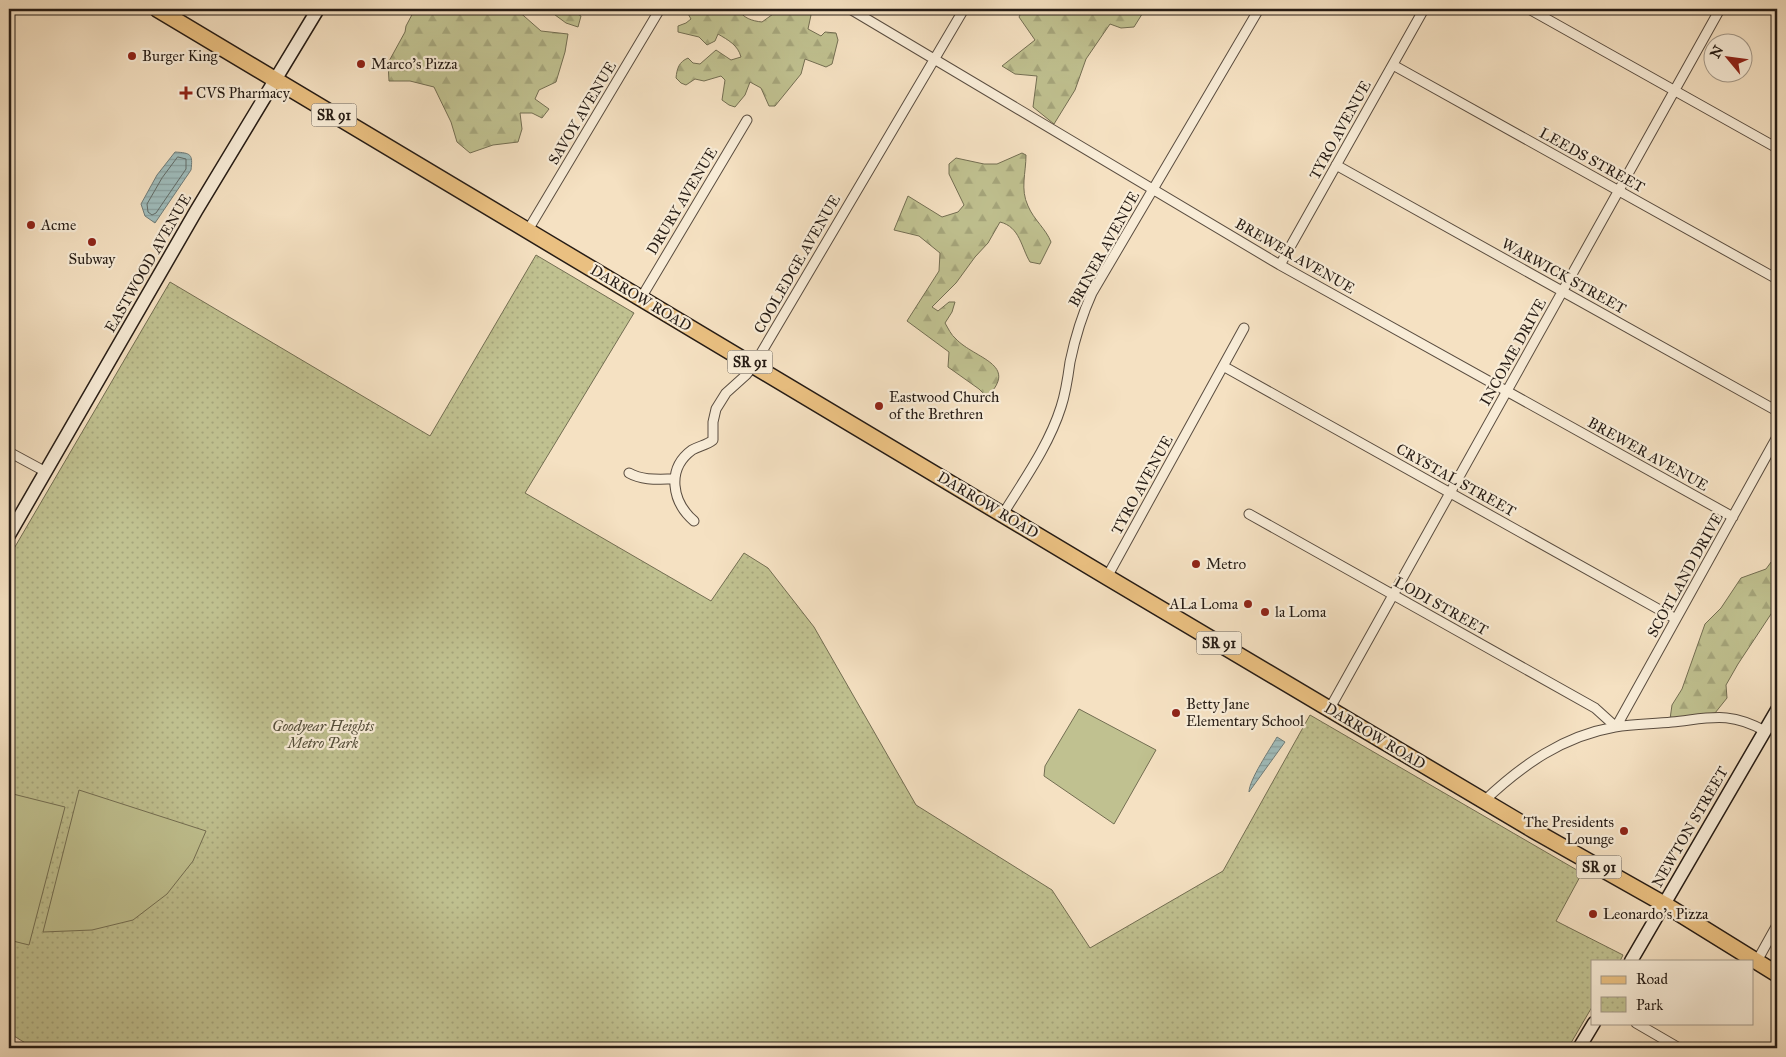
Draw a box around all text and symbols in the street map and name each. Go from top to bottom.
north arrow [1704,32,1754,82]
text: N [1707,43,1727,61]
place label: Burger King [142,47,219,65]
marker: Burger King [126,50,138,62]
place label: Marco's Pizza [371,55,458,73]
marker: Marco's Pizza [355,58,367,70]
street label: SAVOY AVENUE [544,58,620,168]
street label: TYRO AVENUE [1305,77,1375,183]
place label: CVS Pharmacy [196,84,291,102]
marker: CVS Pharmacy [180,87,192,99]
road number: SR 91 [312,104,356,126]
street label: LEEDS STREET [1536,124,1648,196]
street label: DRURY AVENUE [643,144,721,258]
street label: BRINER AVENUE [1065,188,1143,310]
street label: EASTWOOD AVENUE [101,190,195,336]
street label: COOLEDGE AVENUE [750,191,844,336]
street label: BREWER AVENUE [1232,214,1358,298]
place label: Acme [40,216,76,234]
marker: Acme [25,219,37,231]
street label: WARWICK STREET [1499,234,1629,318]
marker: Subway [86,236,98,248]
place label: Subway [69,250,116,268]
street label: DARROW ROAD [587,261,695,335]
street label: INCOME DRIVE [1476,295,1550,409]
road number: SR 91 [728,351,772,374]
place label: Eastwood Church of the Brethren [889,388,1000,423]
marker: Eastwood Church of the Brethren [873,400,885,412]
street label: BREWER AVENUE [1585,413,1712,495]
street label: TYRO AVENUE [1107,432,1177,538]
street label: CRYSTAL STREET [1393,440,1519,520]
street label: DARROW ROAD [934,468,1042,542]
street label: SCOTLAND DRIVE [1643,509,1727,641]
place label: Metro [1206,555,1246,573]
marker: Metro [1190,558,1202,570]
street label: LODI STREET [1391,573,1491,639]
place label: ALa Loma [1169,595,1239,613]
marker: ALa Loma [1242,598,1254,610]
place label: la Loma [1275,603,1327,621]
marker: la Loma [1259,606,1271,618]
road number: SR 91 [1196,632,1242,654]
place label: Betty Jane Elementary School [1186,695,1305,730]
street label: DARROW ROAD [1321,699,1429,773]
marker: Betty Jane Elementary School [1170,707,1182,719]
park label: Goodyear Heights Metro Park [272,717,375,752]
street label: NEWTON STREET [1648,763,1732,891]
place label: The Presidents Lounge [1524,813,1614,848]
marker: The Presidents Lounge [1618,825,1630,837]
road number: SR 91 [1576,856,1622,879]
place label: Leonardo's Pizza [1603,905,1709,923]
marker: Leonardo's Pizza [1587,908,1599,920]
legend [1591,960,1754,1024]
text: Road [1636,970,1668,988]
text: Park [1636,996,1663,1014]

